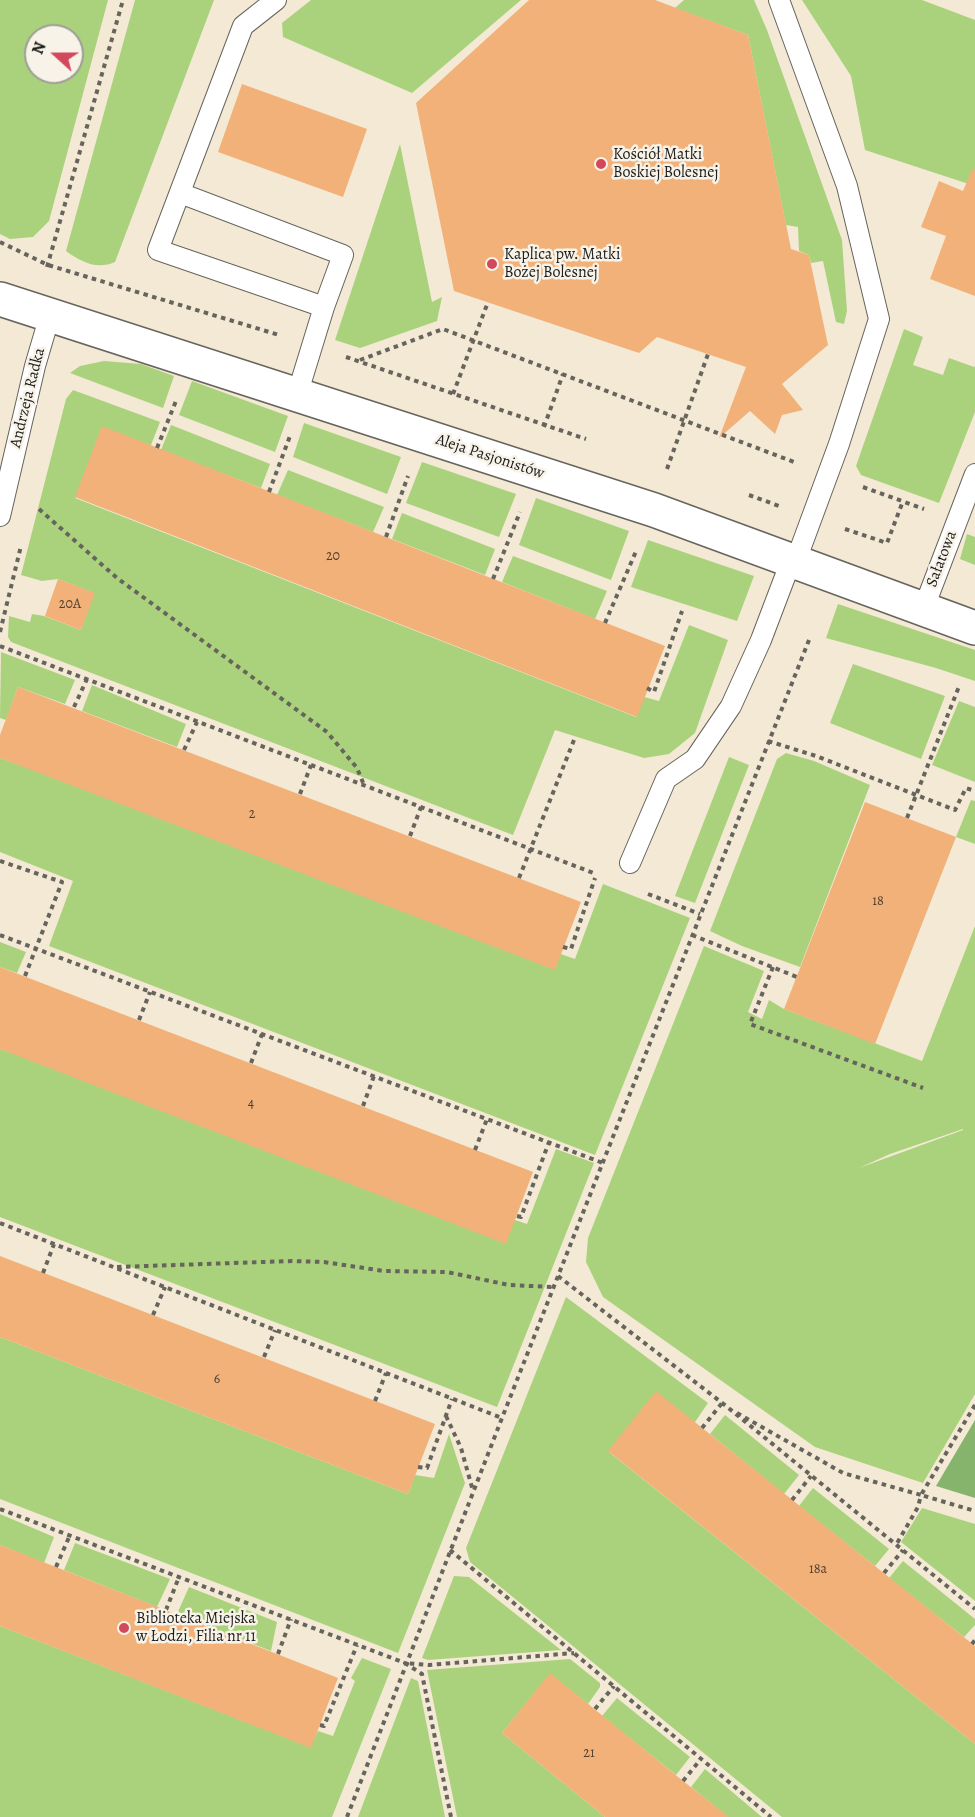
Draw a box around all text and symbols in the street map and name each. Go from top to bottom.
north arrow [24,24,84,84]
text: N [27,39,51,58]
place label: Kościół Matki Boskiej Bolesnej [613,145,718,183]
marker: Kościół Matki Boskiej Bolesnej [594,157,608,171]
place label: Kaplica pw. Matki Bożej Bolesnej [504,245,620,283]
marker: Kaplica pw. Matki Bożej Bolesnej [485,257,499,271]
street label: Andrzeja Radka [6,346,50,450]
street label: Aleja Pasjonistów [433,430,547,484]
street label: Sałatowa [922,528,962,590]
house number: 20 [326,549,340,565]
house number: 20A [59,597,81,613]
house number: 2 [249,807,255,823]
house number: 18 [872,894,884,910]
house number: 4 [248,1096,254,1112]
house number: 6 [214,1372,220,1388]
house number: 18a [809,1562,827,1578]
place label: Biblioteka Miejska w Łodzi, Filia nr 11 [136,1609,256,1647]
marker: Biblioteka Miejska w Łodzi, Filia nr 11 [117,1621,131,1635]
house number: 21 [583,1746,595,1762]

